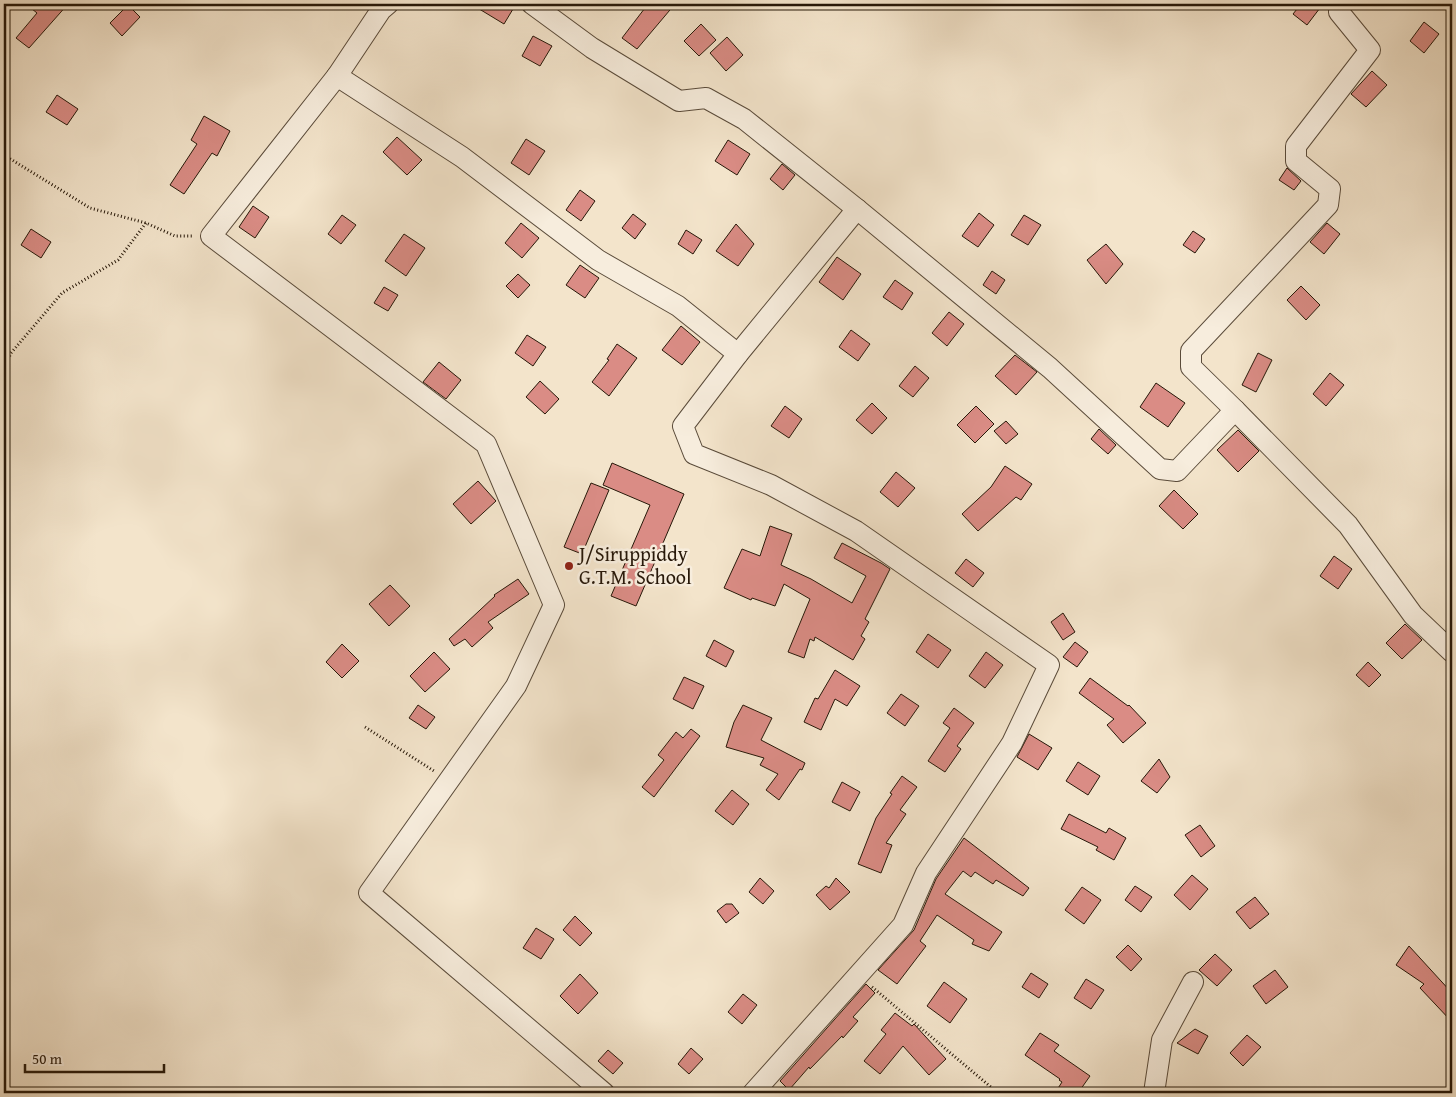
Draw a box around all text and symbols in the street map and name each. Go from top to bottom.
place label: J/Siruppiddy G.T.M. School [576,539,692,591]
marker: J/Siruppiddy G.T.M. School [563,560,575,572]
scale bar [25,1042,164,1074]
text: 50 m [32,1048,63,1069]

